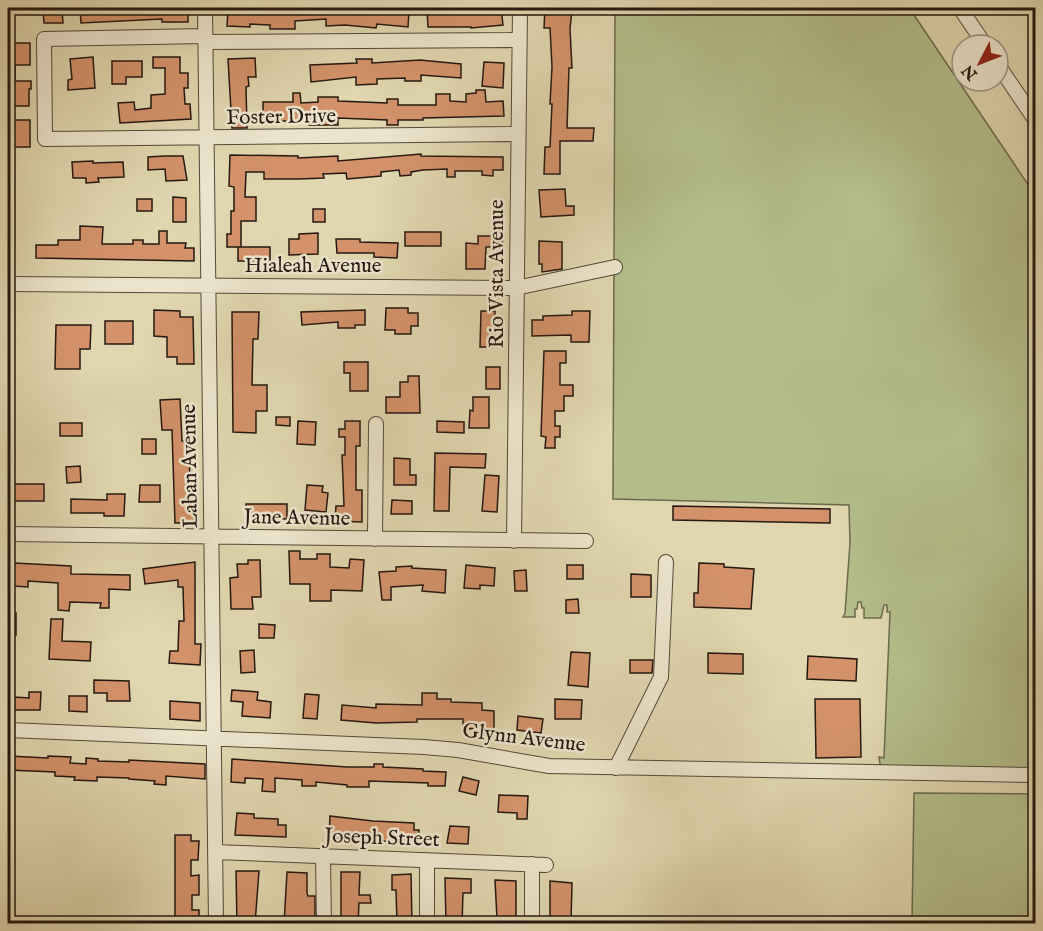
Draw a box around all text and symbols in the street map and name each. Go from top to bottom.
north arrow [950,33,1010,93]
text: N [958,60,983,84]
street label: Foster Drive [226,103,337,132]
street label: Rio Vista Avenue [484,199,511,349]
street label: Hialeah Avenue [244,253,382,280]
street label: Laban Avenue [176,403,205,528]
street label: Jane Avenue [241,504,351,533]
street label: Glynn Avenue [461,718,587,759]
street label: Joseph Street [322,823,440,854]

